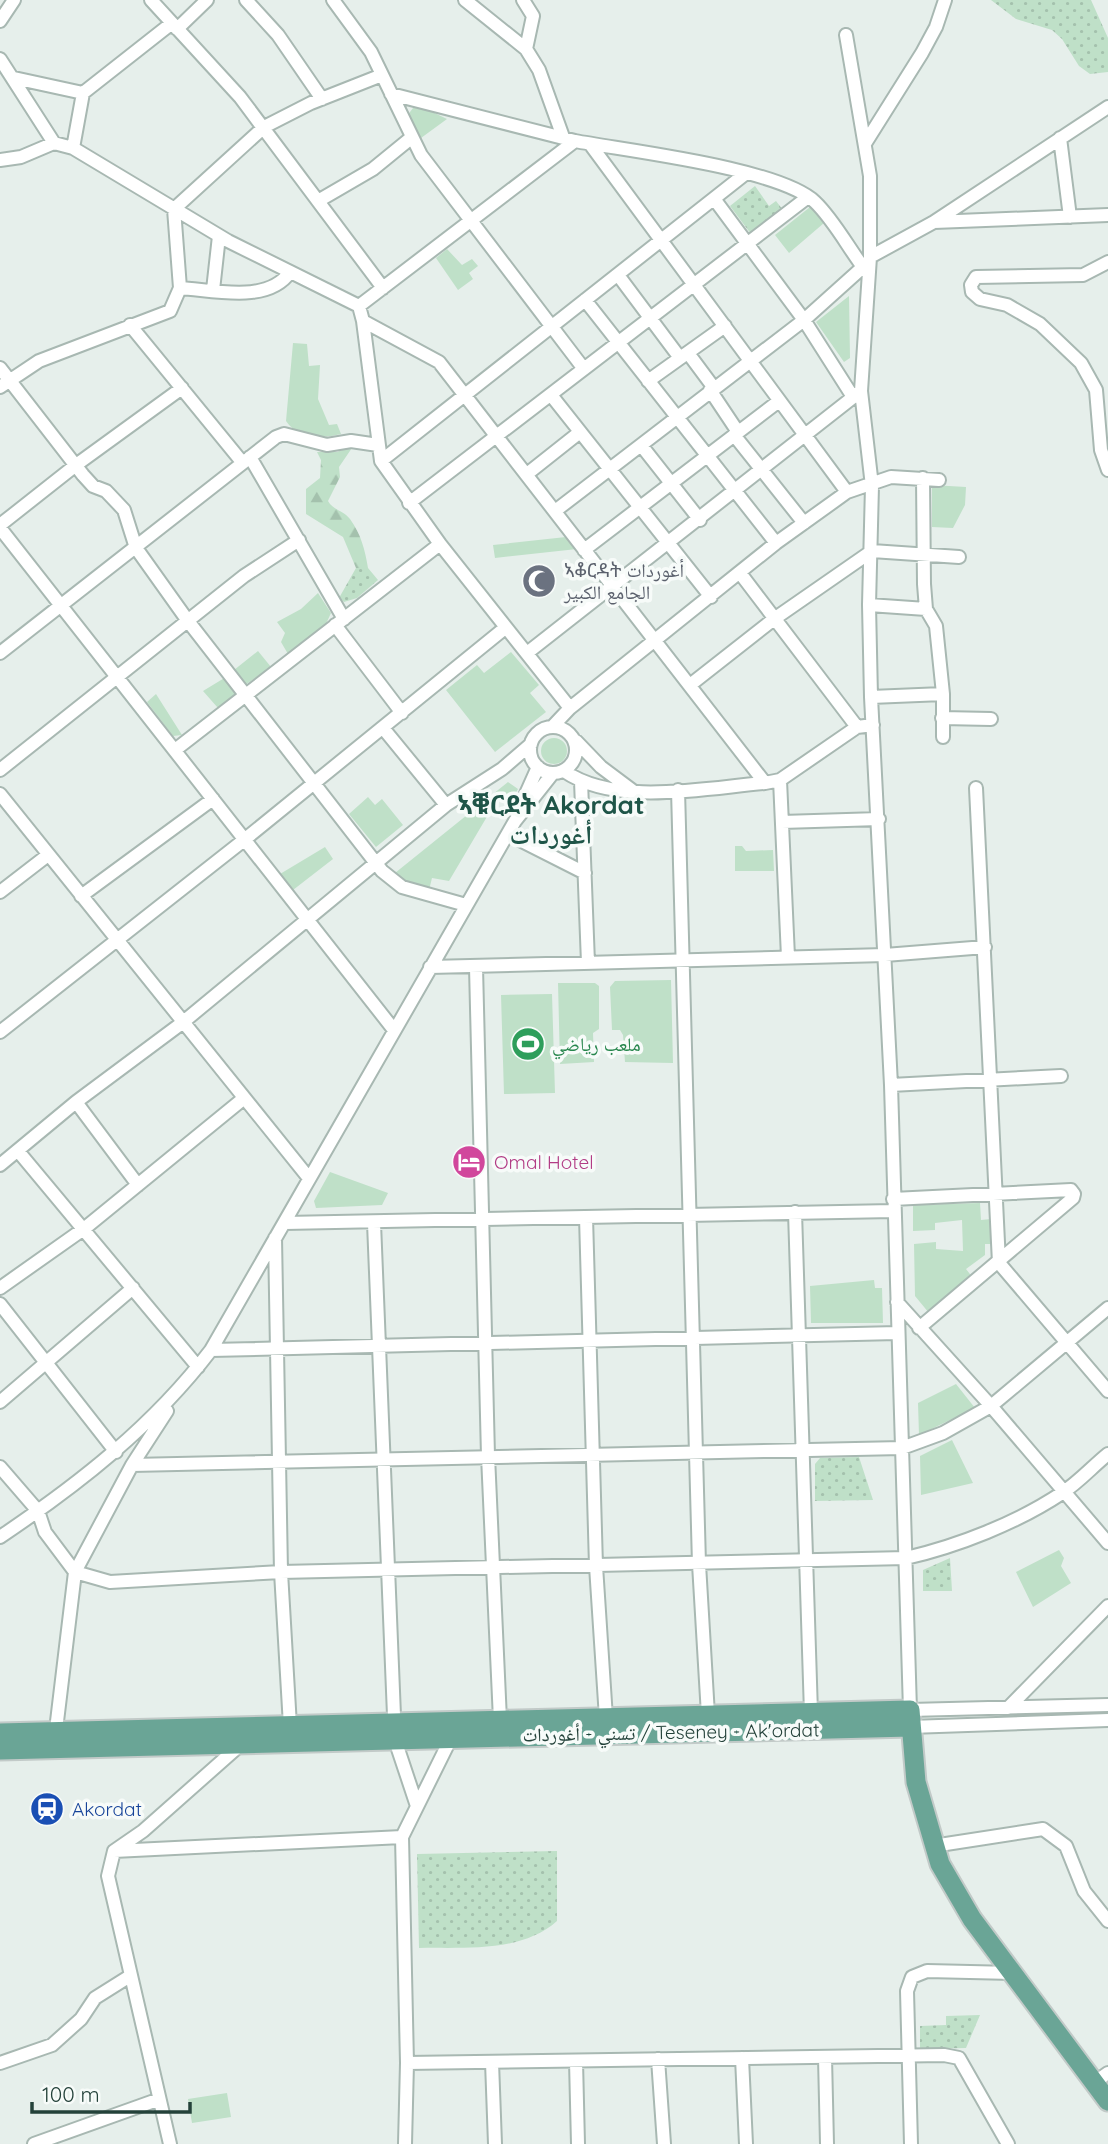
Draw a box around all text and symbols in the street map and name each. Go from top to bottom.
place label: ኣቆርዳት أغوردات الجامع الكبير [563,558,684,605]
mosque icon: ኣቆርዳት أغوردات الجامع الكبير [520,562,558,600]
district label: ኣቑርደት Akordat أغوردات [457,788,645,851]
sports icon: ملعب رياضي [509,1025,547,1063]
place label: ملعب رياضي [552,1032,641,1060]
hotel icon: Omal Hotel [450,1143,488,1181]
place label: Omal Hotel [494,1150,594,1174]
street label: تسني - أغوردات / Teseney - Ak'ordat [522,1717,820,1750]
station icon: Akordat [28,1790,66,1828]
place label: Akordat [72,1797,142,1821]
scale bar [32,2070,189,2114]
text: 100 m [42,2081,100,2107]

